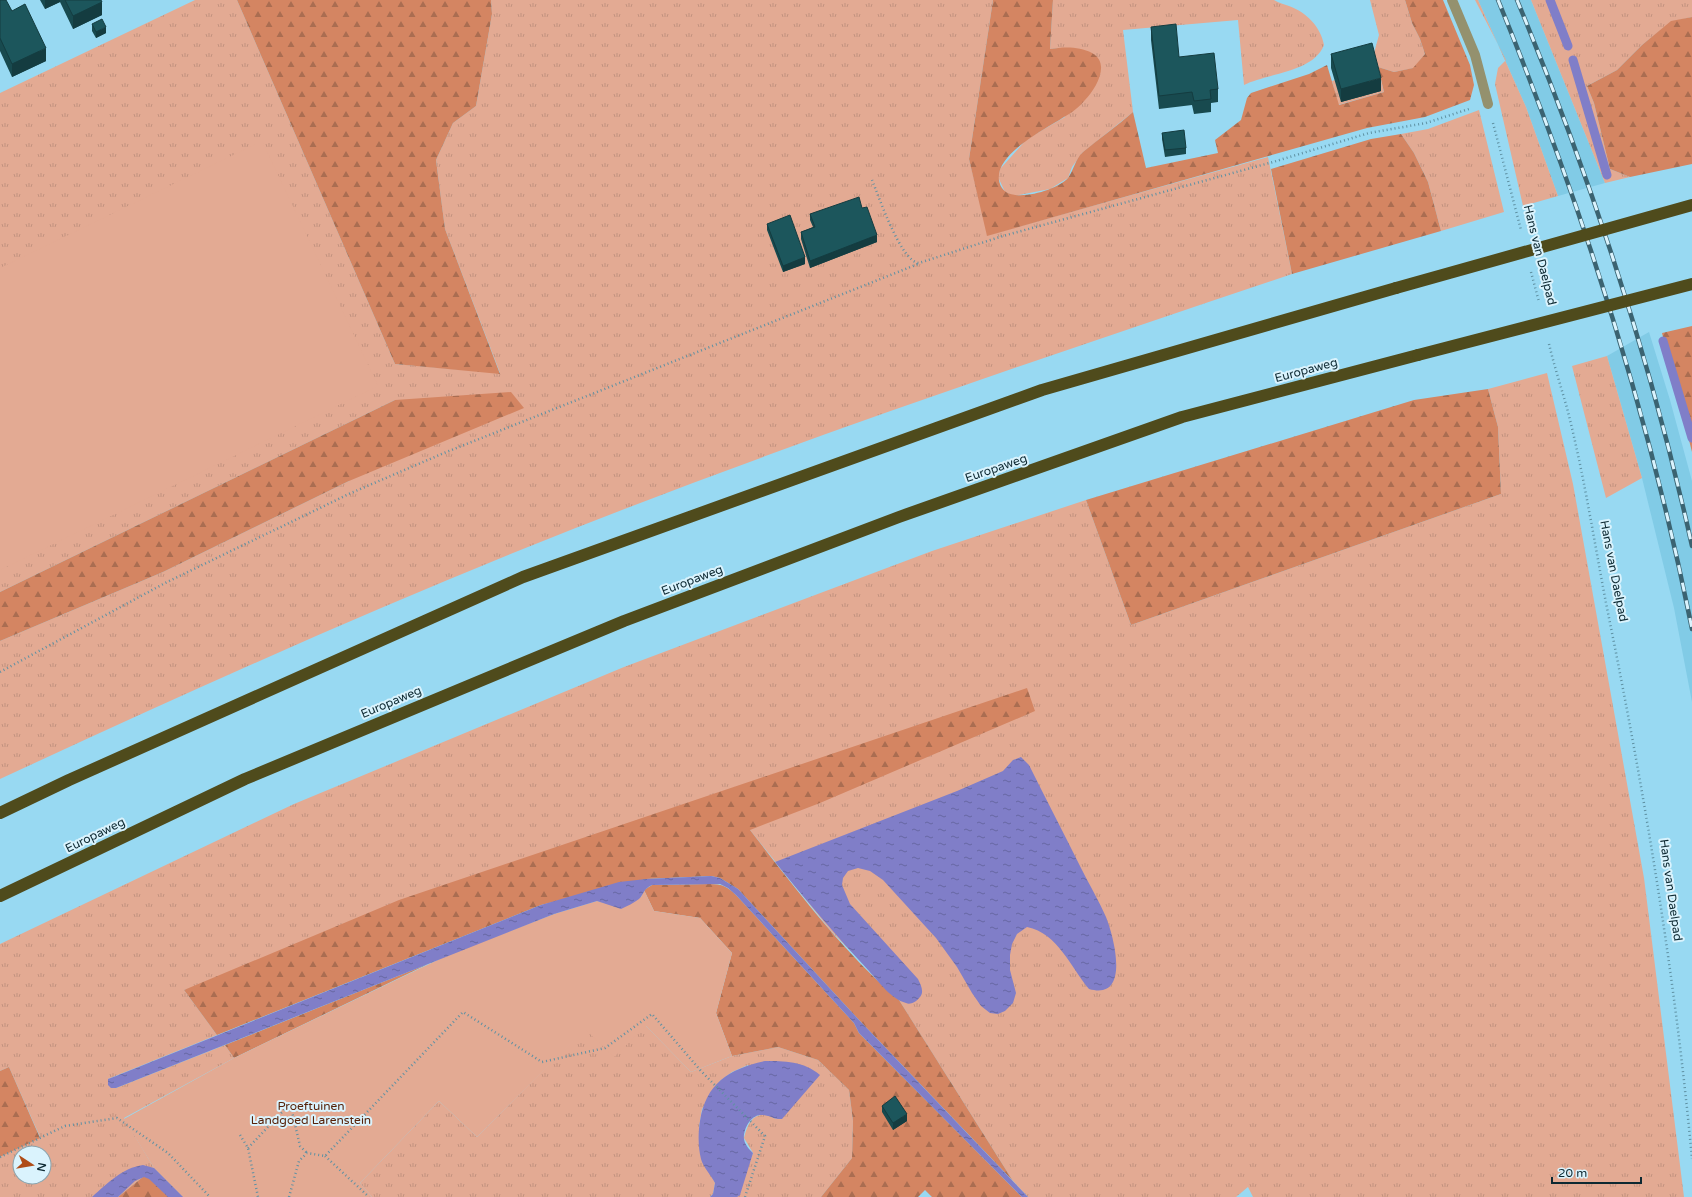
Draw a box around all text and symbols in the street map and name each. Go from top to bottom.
street label: Hans van Daelpad [1521,203,1559,307]
street label: Europaweg [1273,355,1339,385]
street label: Europaweg [963,451,1029,485]
street label: Hans van Daelpad [1597,519,1631,623]
street label: Europaweg [659,562,725,598]
street label: Europaweg [359,683,423,721]
street label: Europaweg [63,815,127,855]
street label: Hans van Daelpad [1657,838,1685,942]
park label: Proeftuinen Landgoed Larenstein [251,1099,371,1127]
north arrow [12,1145,52,1185]
scale bar [1552,1159,1641,1185]
text: N [34,1161,49,1173]
text: 20 m [1558,1166,1587,1180]

